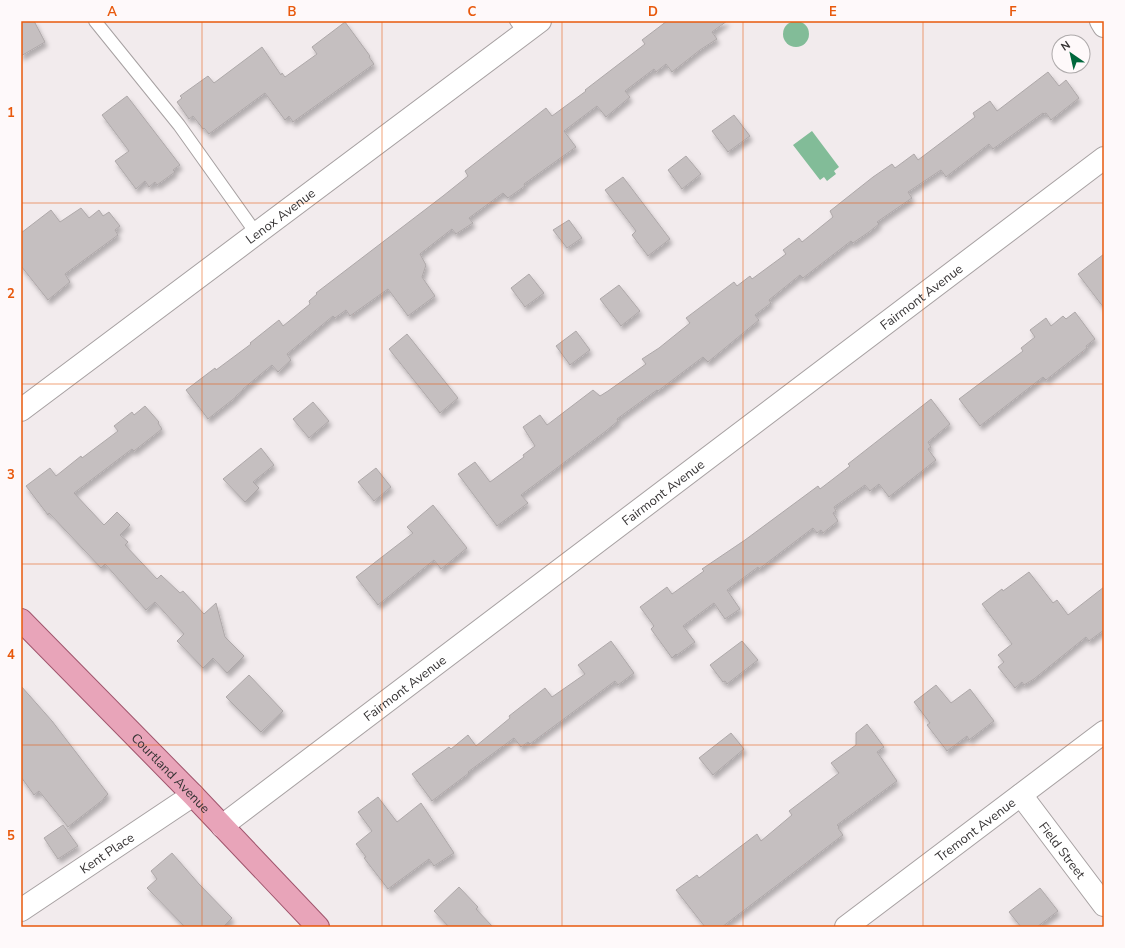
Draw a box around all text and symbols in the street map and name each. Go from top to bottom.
text: A [107,3,117,21]
text: B [288,3,297,21]
text: C [468,3,477,21]
text: D [648,3,658,21]
text: E [829,3,837,21]
text: F [1009,3,1017,21]
north arrow [1051,34,1091,74]
text: N [1058,38,1073,55]
text: 1 [7,104,15,122]
street label: Lenox Avenue [242,184,319,249]
street label: Fairmont Avenue [877,260,967,334]
text: 2 [7,285,15,303]
street label: Fairmont Avenue [618,456,709,530]
text: 3 [7,466,15,484]
text: 4 [7,646,15,664]
street label: Fairmont Avenue [360,651,450,726]
street label: Courtland Avenue [127,729,214,818]
street label: Tremont Avenue [932,794,1020,866]
street label: Field Street [1034,818,1089,883]
text: 5 [7,827,15,845]
street label: Kent Place [76,829,138,878]

